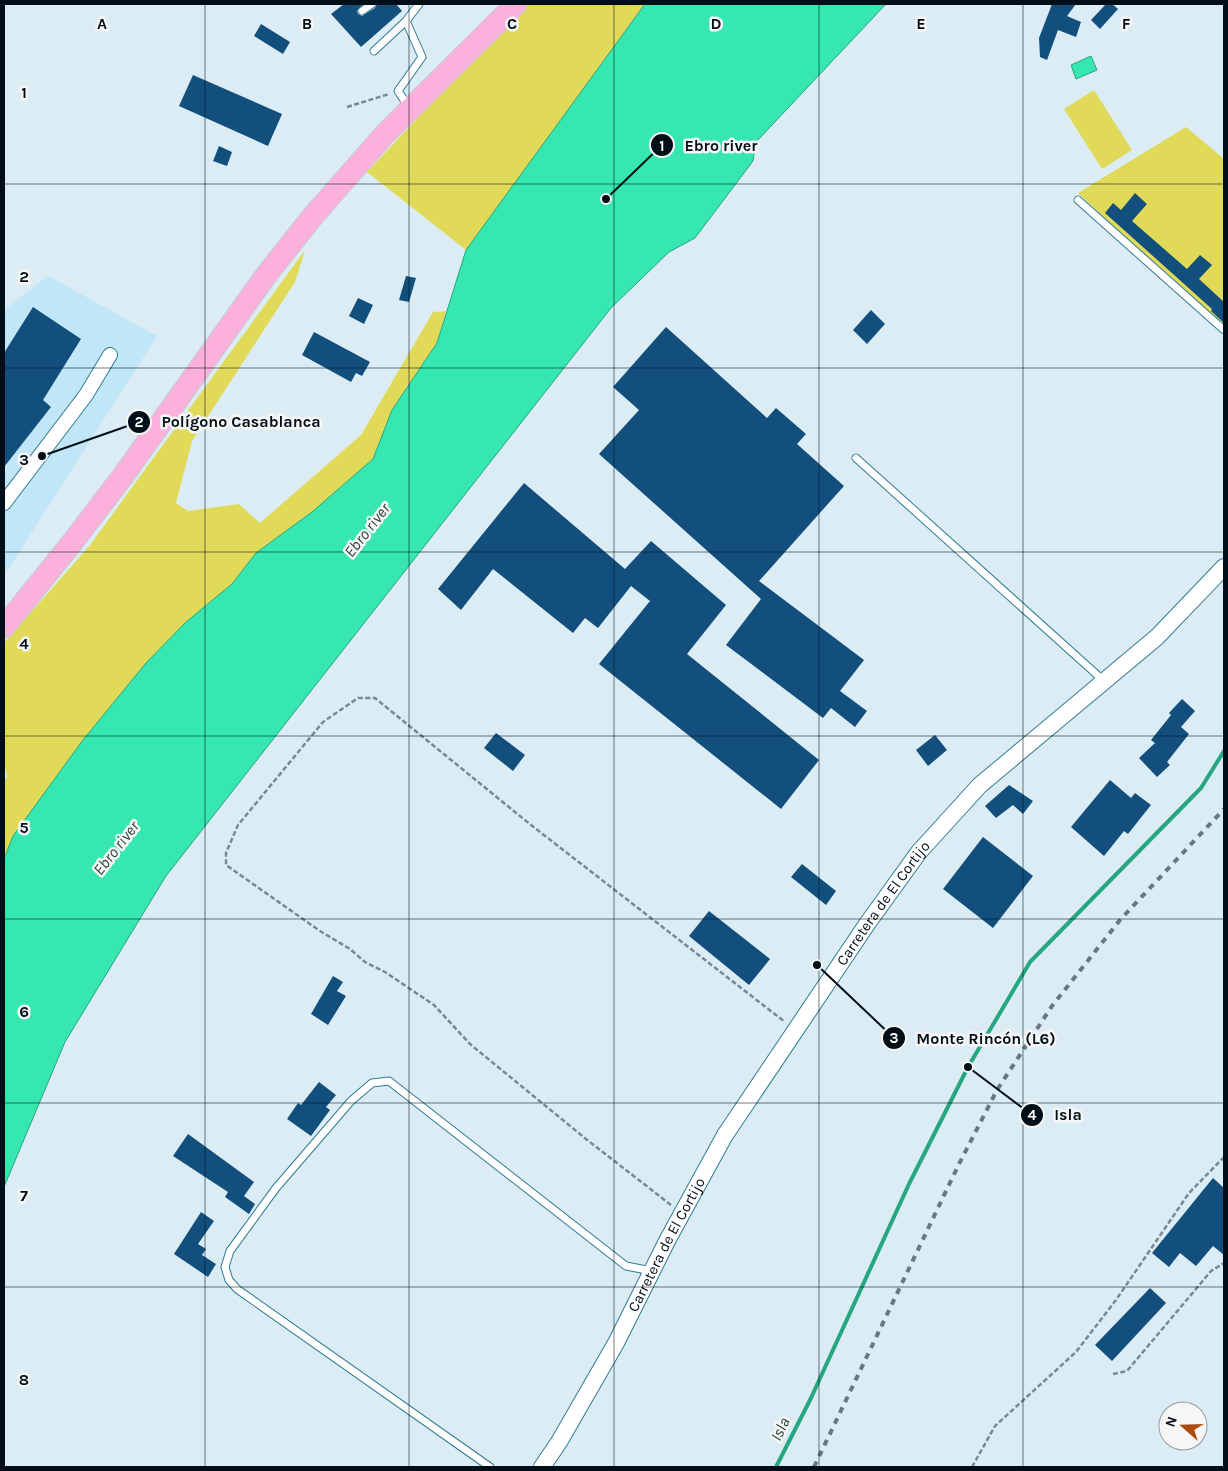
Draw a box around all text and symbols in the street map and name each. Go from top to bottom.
text: A [97,14,107,33]
text: B [302,14,312,33]
text: C [507,14,517,33]
text: D [711,14,722,33]
text: E [916,14,926,33]
text: F [1122,14,1131,33]
text: 1 [21,83,27,102]
callout: Ebro river [650,130,768,161]
text: Ebro river [684,136,758,155]
text: 1 [659,137,665,155]
text: 2 [19,267,29,286]
callout: Polígono Casablanca [126,406,330,437]
text: Polígono Casablanca [161,412,321,431]
text: 2 [134,413,144,431]
text: 3 [19,450,29,469]
water label: Ebro river [340,499,394,561]
text: 4 [19,634,29,653]
water label: Ebro river [89,817,143,879]
text: 5 [19,818,29,837]
street label: Carretera de El Cortijo [833,837,934,969]
text: 6 [19,1002,29,1021]
callout: Monte Rincón (L6) [882,1022,1066,1053]
text: 3 [889,1029,899,1047]
text: Monte Rincón (L6) [916,1029,1056,1048]
callout: Isla [1019,1099,1092,1130]
text: Isla [1054,1105,1082,1124]
text: 4 [1028,1106,1037,1124]
street label: Carretera de El Cortijo [624,1174,709,1315]
text: 7 [20,1186,28,1205]
text: 8 [19,1370,29,1389]
north arrow [1158,1401,1208,1451]
water label: Isla [766,1414,794,1444]
text: N [1162,1414,1181,1429]

